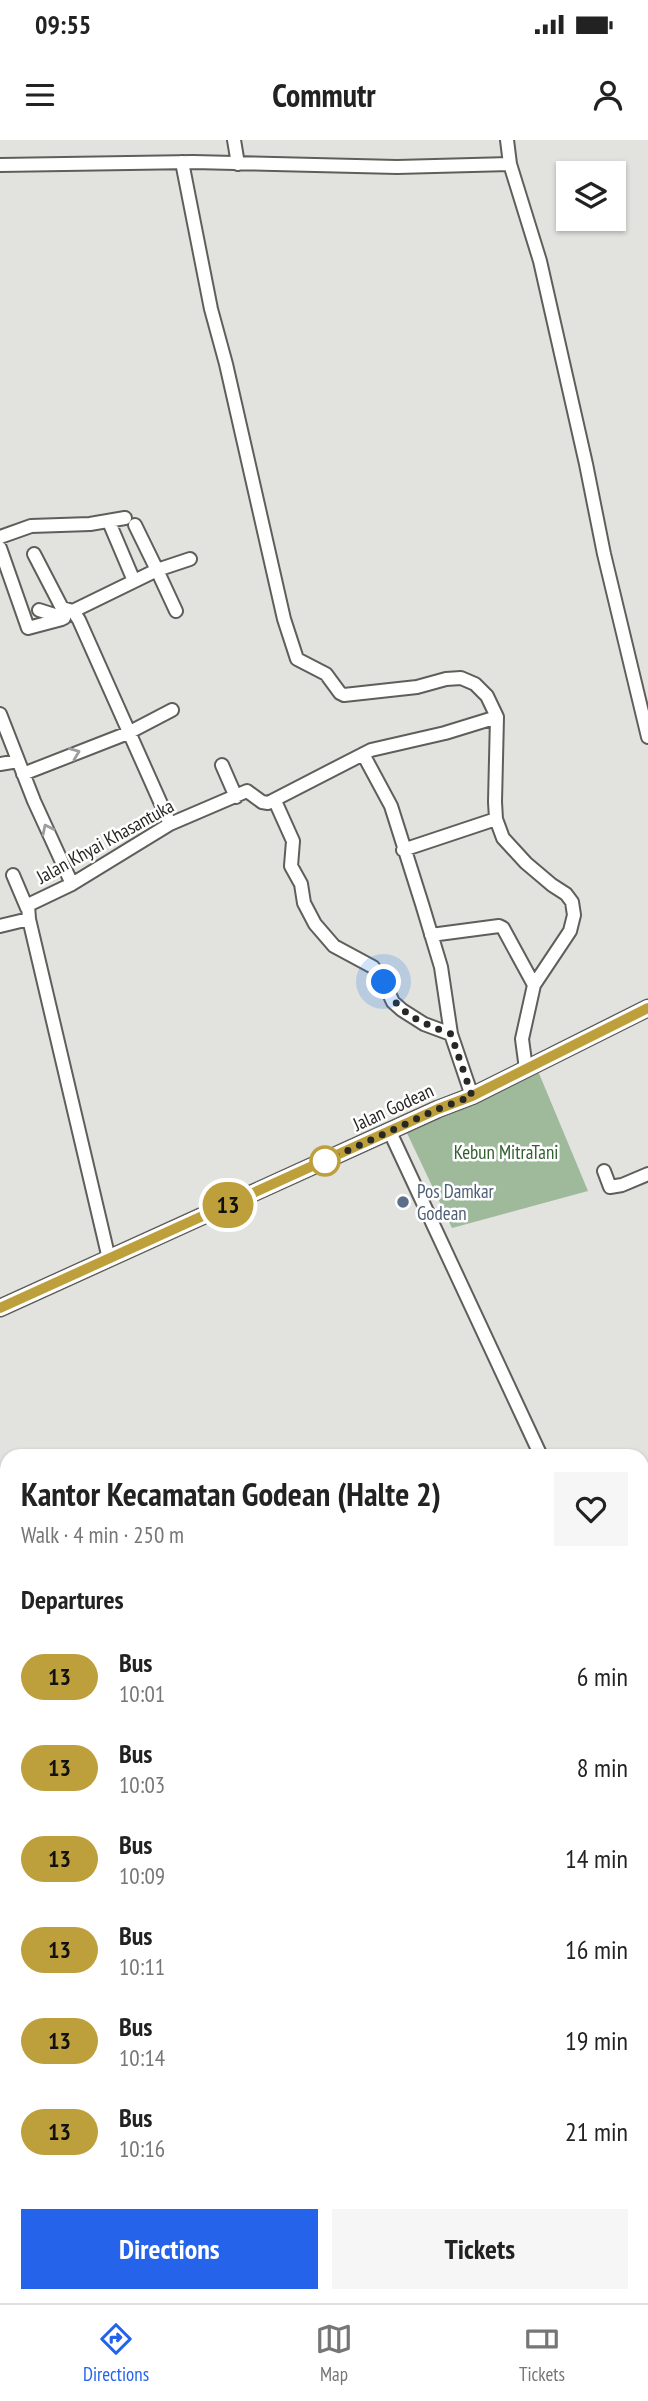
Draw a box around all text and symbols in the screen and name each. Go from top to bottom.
text: 09:55 [35,8,91,41]
text: Commutr [272,74,376,116]
icon: menu [21,76,59,114]
icon: person [589,76,627,114]
map controls [556,161,626,231]
button: layers [556,161,626,231]
one-way arrow [69,748,81,762]
street label: Jalan Khyai Khasantuka [31,793,178,889]
one-way arrow [41,824,55,836]
your location [366,964,401,999]
street label: Jalan Godean [348,1078,437,1137]
park label: Kebun MitraTani [454,1140,558,1164]
unlabelled marker [310,1146,340,1176]
place label: Pos Damkar Godean [417,1179,495,1225]
line badge: 13 [196,1182,260,1228]
text: 13 [217,1189,239,1220]
marker: Pos Damkar Godean [395,1194,411,1210]
text: Kantor Kecamatan Godean (Halte 2) [21,1472,441,1515]
button: heart [554,1472,628,1546]
text: Walk · 4 min · 250 m [21,1520,184,1549]
text: Departures [21,1583,124,1616]
text: Bus [119,1646,152,1679]
text: 6 min [577,1660,628,1693]
text: 13 [48,1661,71,1692]
text: 10:01 [119,1679,165,1708]
text: Bus [119,1737,152,1770]
text: 8 min [577,1751,628,1784]
text: 13 [48,1752,71,1783]
text: 10:03 [119,1770,165,1799]
text: Bus [119,1828,152,1861]
text: 14 min [565,1842,628,1875]
text: 13 [48,1843,71,1874]
text: 10:09 [119,1861,165,1890]
text: Bus [119,1919,152,1952]
text: 16 min [565,1933,628,1966]
text: 13 [48,1934,71,1965]
text: 10:11 [119,1952,165,1981]
text: Bus [119,2010,152,2043]
text: 19 min [565,2024,628,2057]
text: 13 [48,2025,71,2056]
text: 10:14 [119,2043,165,2072]
text: Bus [119,2101,152,2134]
text: 21 min [565,2115,628,2148]
text: 13 [48,2116,71,2147]
text: 10:16 [119,2134,165,2163]
button: Directions [21,2209,318,2289]
button: Tickets [332,2209,628,2289]
tab: Directions [83,2320,149,2386]
tab: Map [315,2320,353,2386]
tab: Tickets [519,2320,565,2386]

